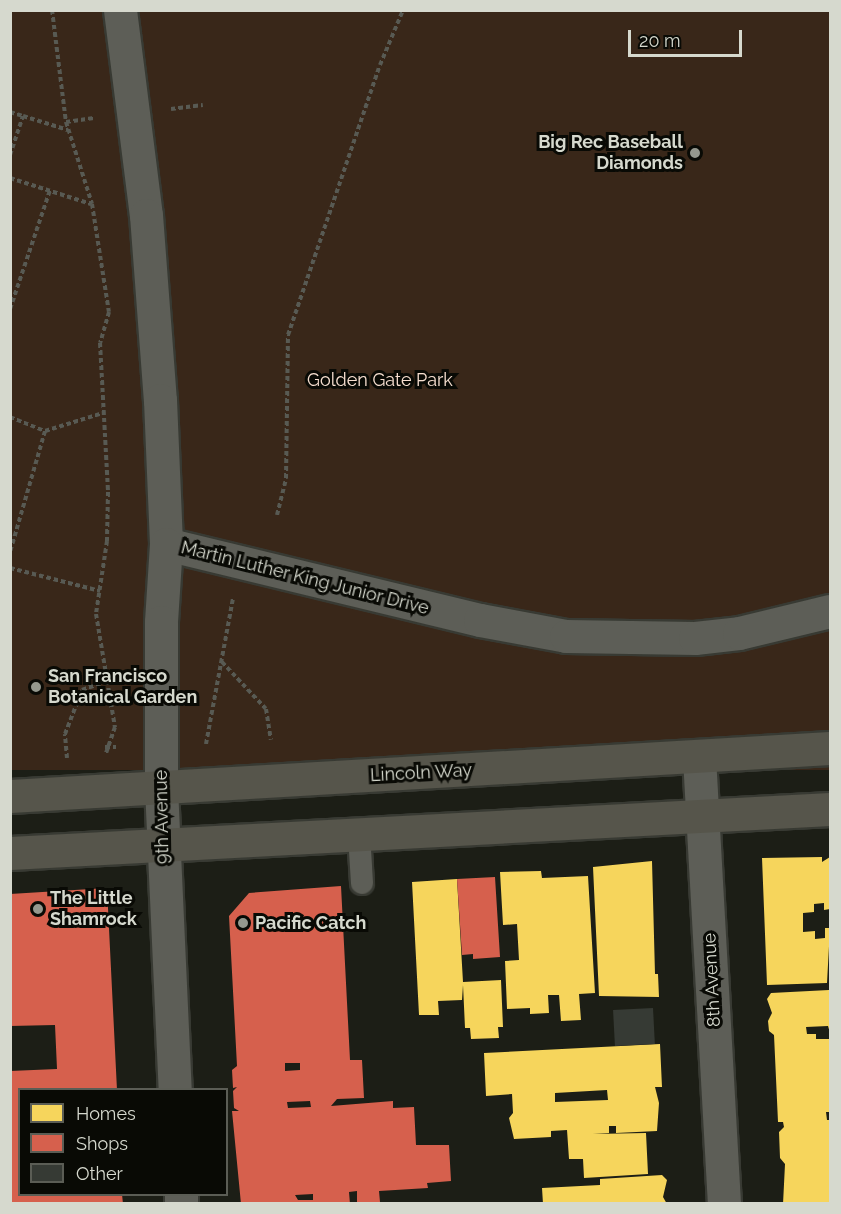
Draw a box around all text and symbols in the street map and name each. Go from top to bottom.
scale bar [631,18,745,56]
text: 20 m [639,30,681,51]
place label: Big Rec Baseball Diamonds [538,132,683,174]
marker: Big Rec Baseball Diamonds [688,146,702,160]
park label: Golden Gate Park [307,369,453,391]
street label: Martin Luther King Junior Drive [178,537,432,619]
place label: San Francisco Botanical Garden [48,666,198,708]
marker: San Francisco Botanical Garden [29,680,43,694]
street label: Lincoln Way [369,760,473,786]
street label: 9th Avenue [150,769,174,865]
place label: The Little Shamrock [50,888,137,930]
marker: The Little Shamrock [31,902,45,916]
place label: Pacific Catch [255,912,366,934]
marker: Pacific Catch [236,916,250,930]
street label: 8th Avenue [699,932,725,1028]
legend [18,1088,228,1196]
text: Homes [76,1103,136,1124]
text: Shops [76,1133,128,1154]
text: Other [76,1163,123,1184]

